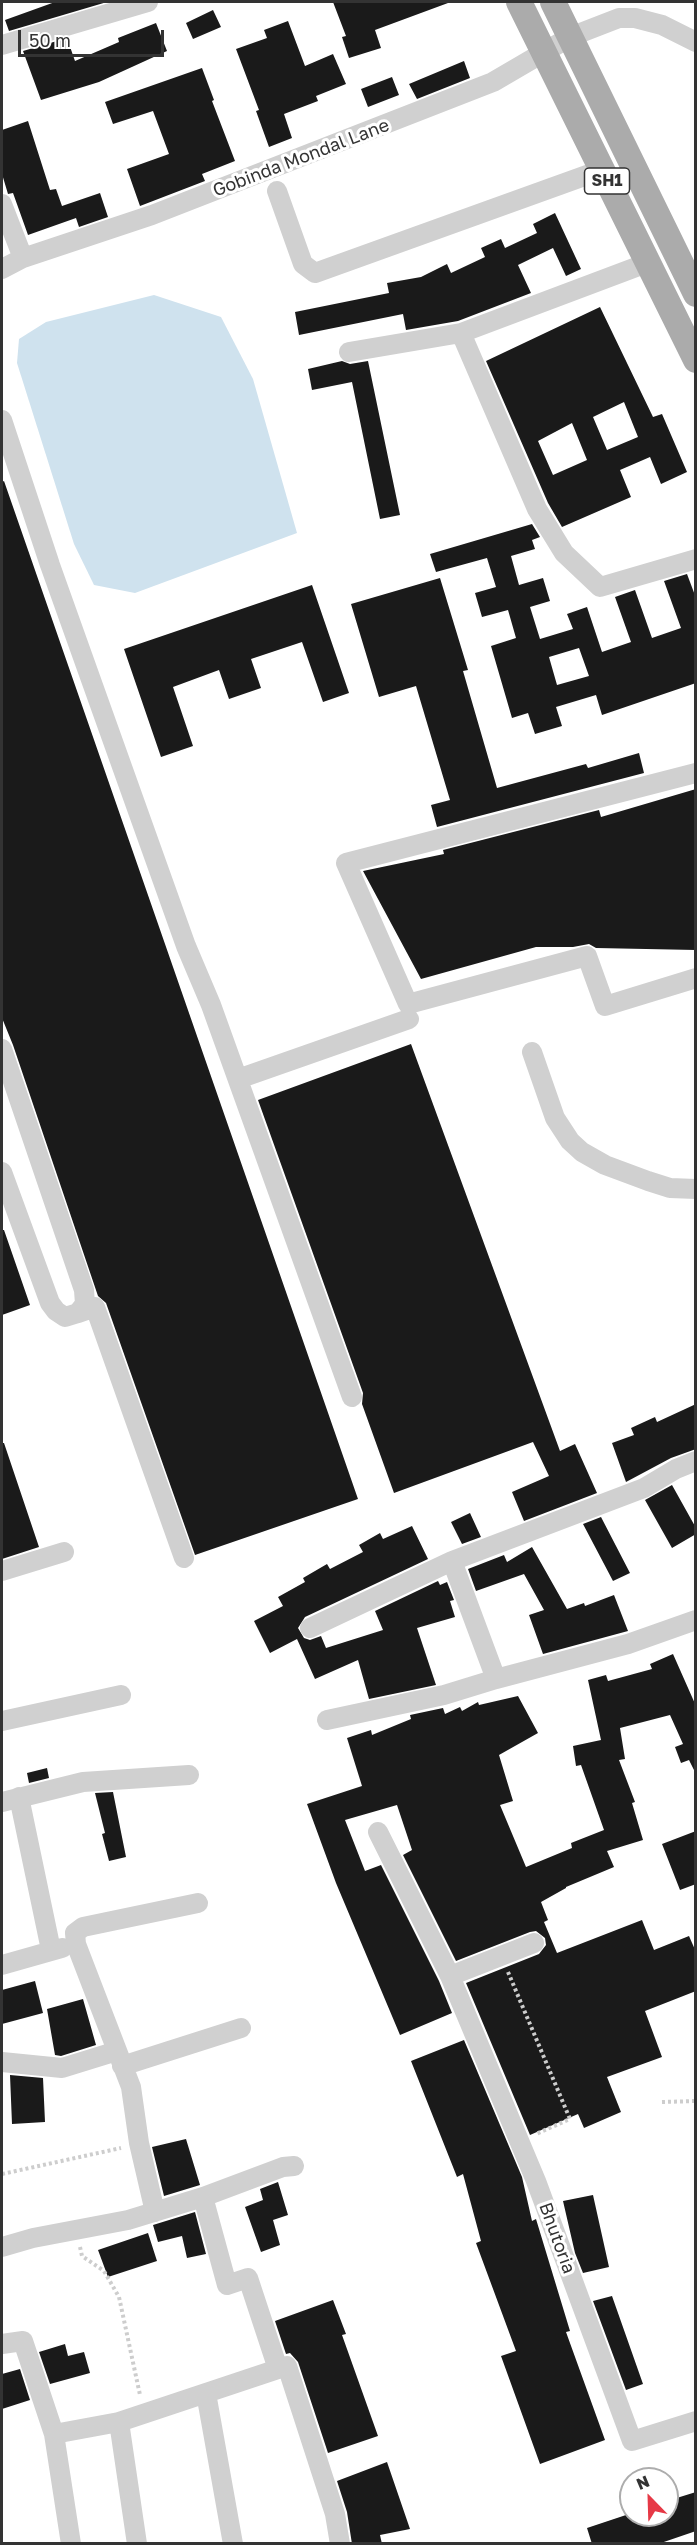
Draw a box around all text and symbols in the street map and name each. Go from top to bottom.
scale bar [21,18,166,56]
text: 50 m [29,29,71,51]
street label: Gobinda Mondal Lane [210,114,392,202]
road number: SH1 [584,168,630,194]
street label: Bhutoria [534,2200,580,2276]
north arrow [619,2467,679,2527]
text: N [633,2471,652,2494]

